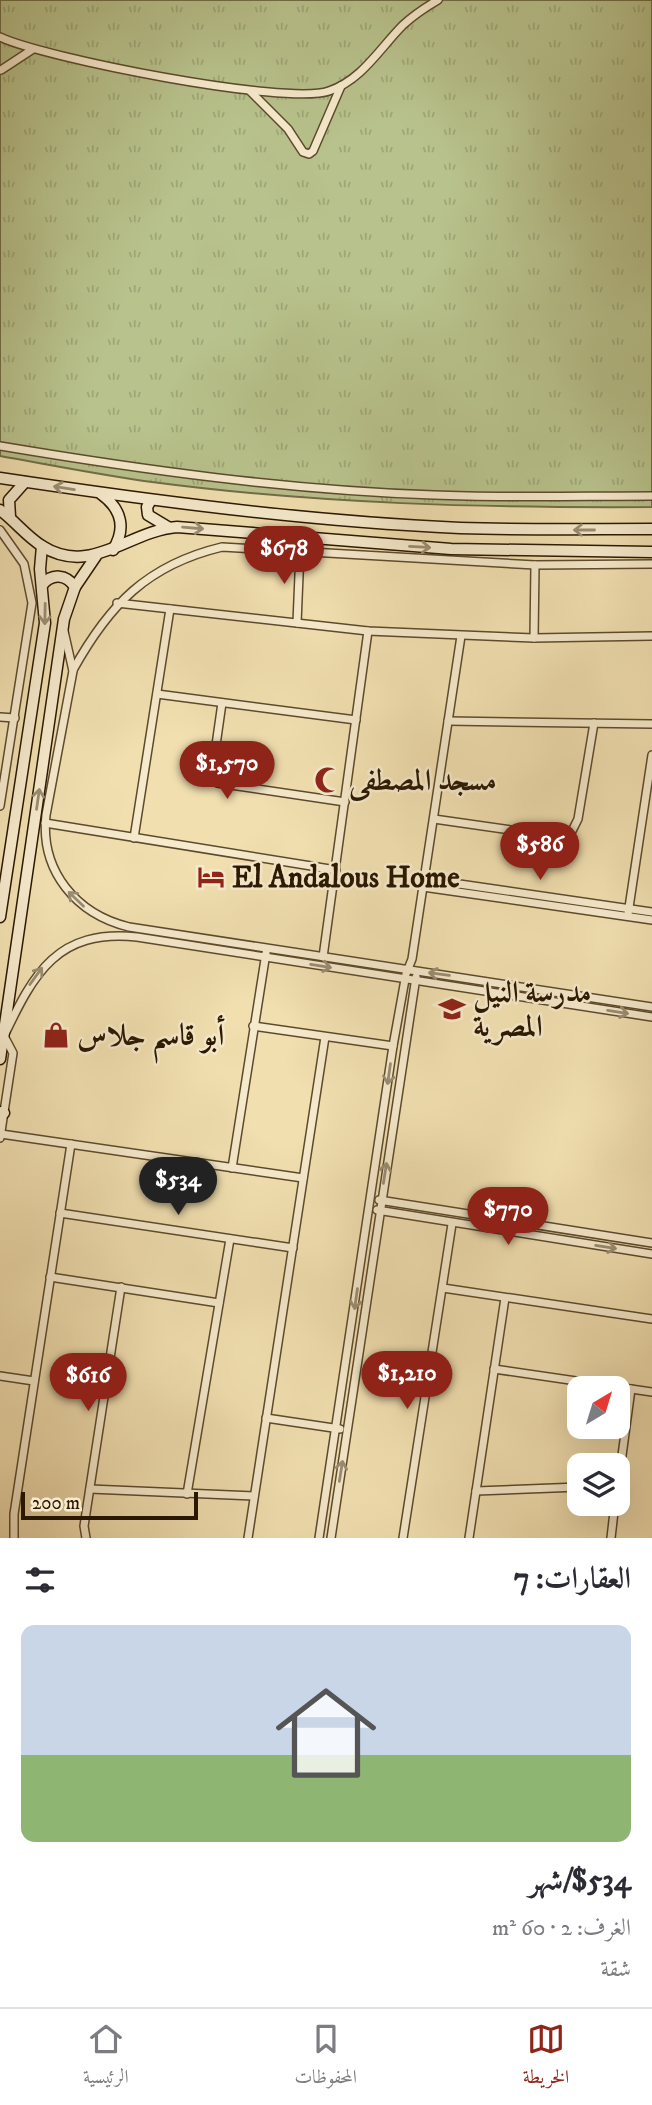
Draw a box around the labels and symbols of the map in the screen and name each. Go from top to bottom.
one-way arrow [54,481,76,494]
one-way arrow [181,522,204,535]
one-way arrow [573,523,596,537]
pin: $678 [243,526,325,586]
one-way arrow [408,541,431,554]
one-way arrow [38,602,51,625]
pin: $1,570 [170,742,284,801]
place label: مسجد المصطفى [348,763,497,802]
mosque icon: مسجد المصطفى [313,765,343,795]
one-way arrow [32,788,45,811]
pin: $586 [499,822,581,882]
place label: El Andalous Home [232,860,460,897]
hotel icon: El Andalous Home [196,862,226,892]
one-way arrow [68,891,85,908]
one-way arrow [309,960,332,973]
one-way arrow [29,967,43,986]
one-way arrow [428,967,451,980]
place label: مدرسة النيل المصرية [473,975,591,1046]
school or university icon: مدرسة النيل المصرية [437,994,467,1024]
one-way arrow [606,1006,629,1019]
place label: أبو قاسم جلاس [77,1014,226,1064]
shop icon: أبو قاسم جلاس [41,1020,71,1050]
one-way arrow [382,1062,395,1085]
pin: $534 [137,1158,219,1217]
one-way arrow [379,1162,392,1185]
pin: $770 [467,1188,549,1247]
one-way arrow [594,1241,617,1254]
one-way arrow [349,1287,362,1310]
pin: $1,210 [350,1352,464,1411]
pin: $616 [47,1354,129,1413]
north arrow [567,1376,630,1438]
one-way arrow [335,1460,348,1482]
scale bar [21,1489,198,1521]

